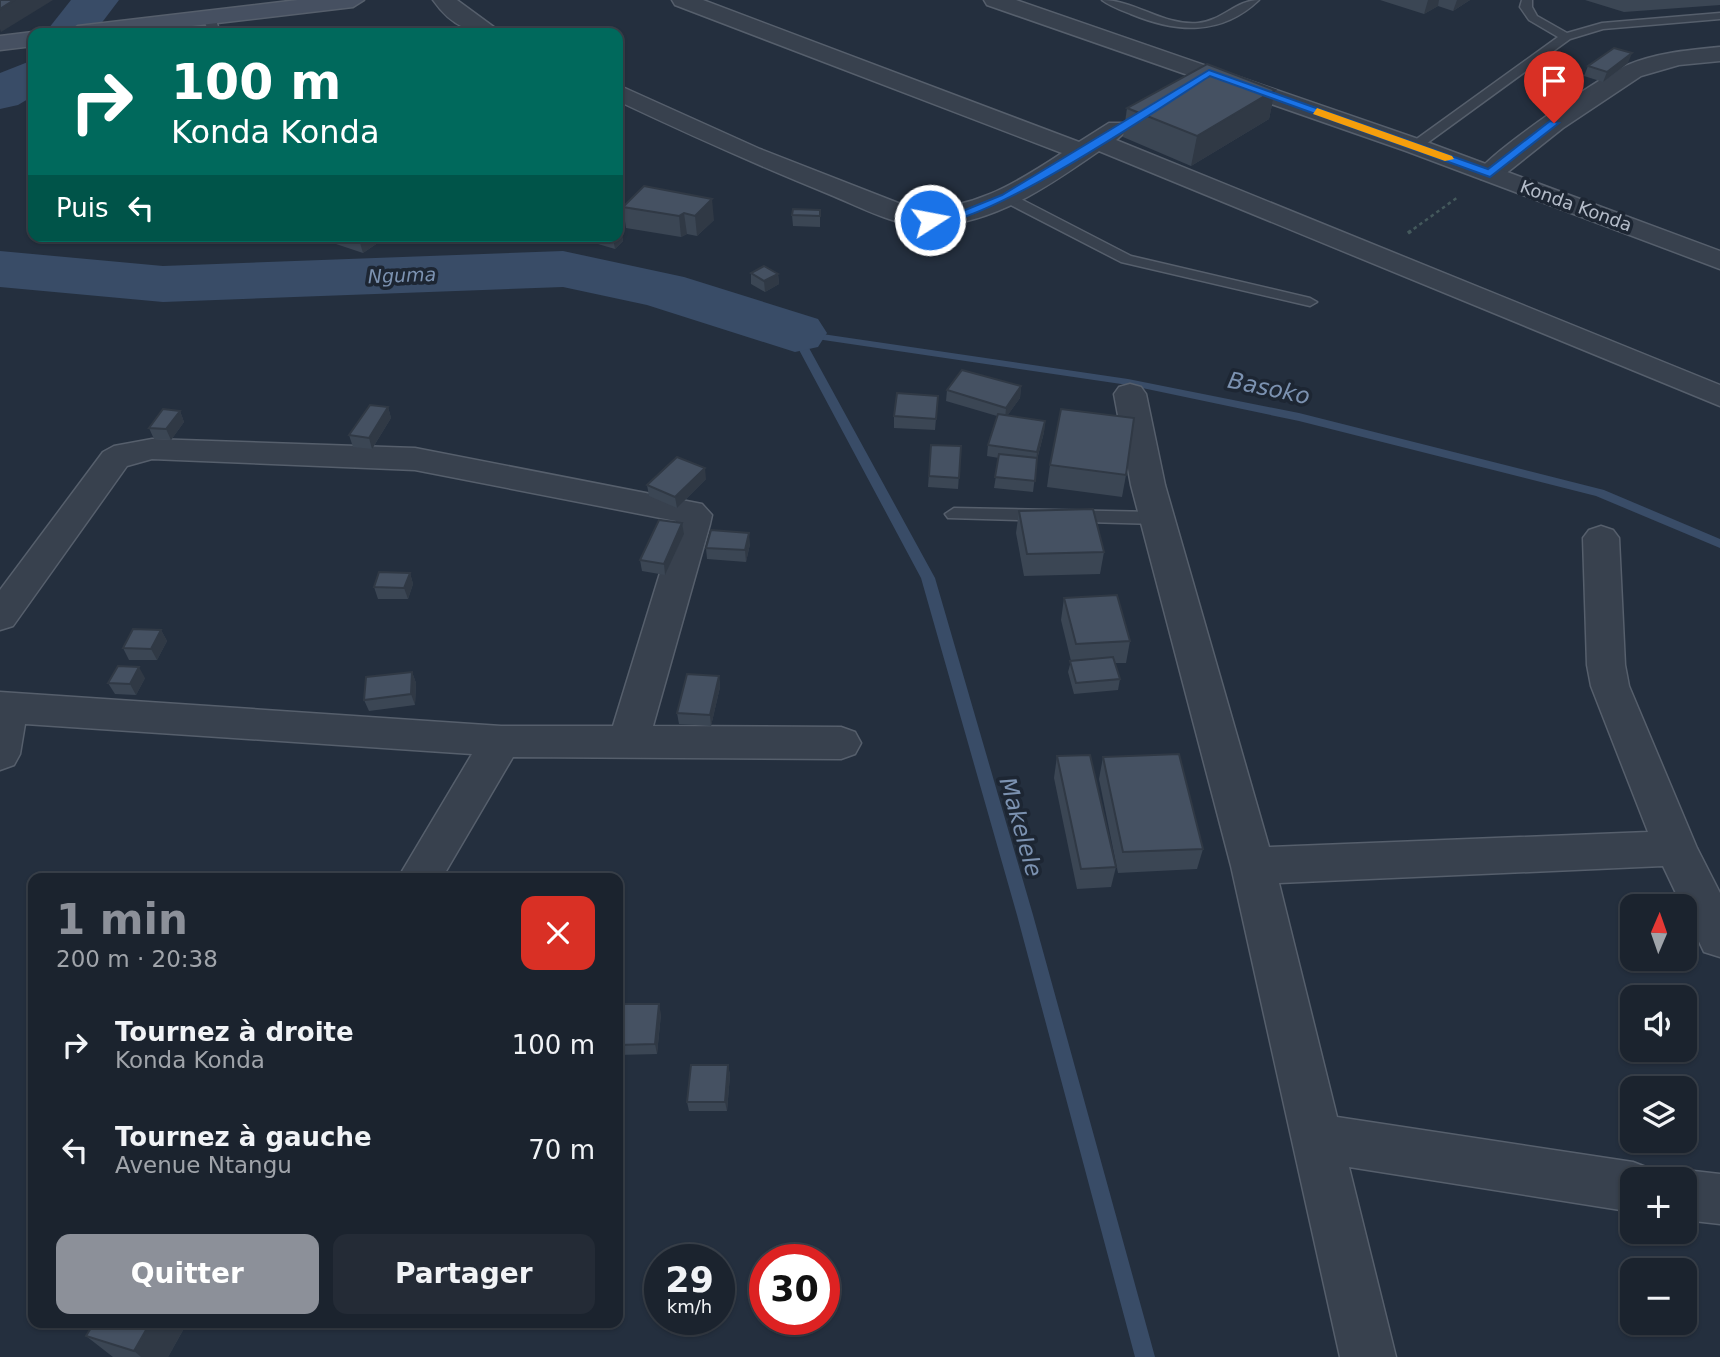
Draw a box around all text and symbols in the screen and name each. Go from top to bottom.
pin [1524,51,1584,123]
text: 100 m [171,54,341,111]
icon: right [56,56,147,147]
icon: arrive [1535,62,1573,100]
text: Konda Konda [171,113,380,151]
street label: Konda Konda [1517,176,1635,235]
position arrow [893,183,967,257]
icon: left [122,189,160,227]
text: Puis [56,193,108,223]
water label: Nguma [367,263,437,287]
water label: Basoko [1226,367,1312,409]
water label: Makelele [994,774,1048,880]
north arrow [1620,894,1698,971]
map controls [1620,894,1697,1335]
text: 1 min [56,895,188,944]
button: close [521,896,595,970]
text: 200 m · 20:38 [56,946,218,972]
button: sound [1620,985,1697,1062]
text: Tournez à droite [115,1017,354,1047]
icon: right [56,1026,94,1064]
text: 100 m [512,1030,595,1060]
text: Konda Konda [115,1047,265,1073]
button: layers [1620,1076,1697,1153]
text: Tournez à gauche [115,1122,372,1152]
icon: left [56,1131,94,1169]
text: 70 m [528,1135,595,1165]
text: Avenue Ntangu [115,1152,292,1178]
button: + [1620,1167,1697,1244]
button: Quitter [56,1234,319,1314]
button: Partager [333,1234,595,1314]
speed limit sign: 30 [749,1244,840,1335]
button: − [1620,1258,1697,1335]
text: 29 [665,1260,714,1300]
text: km/h [667,1296,712,1317]

